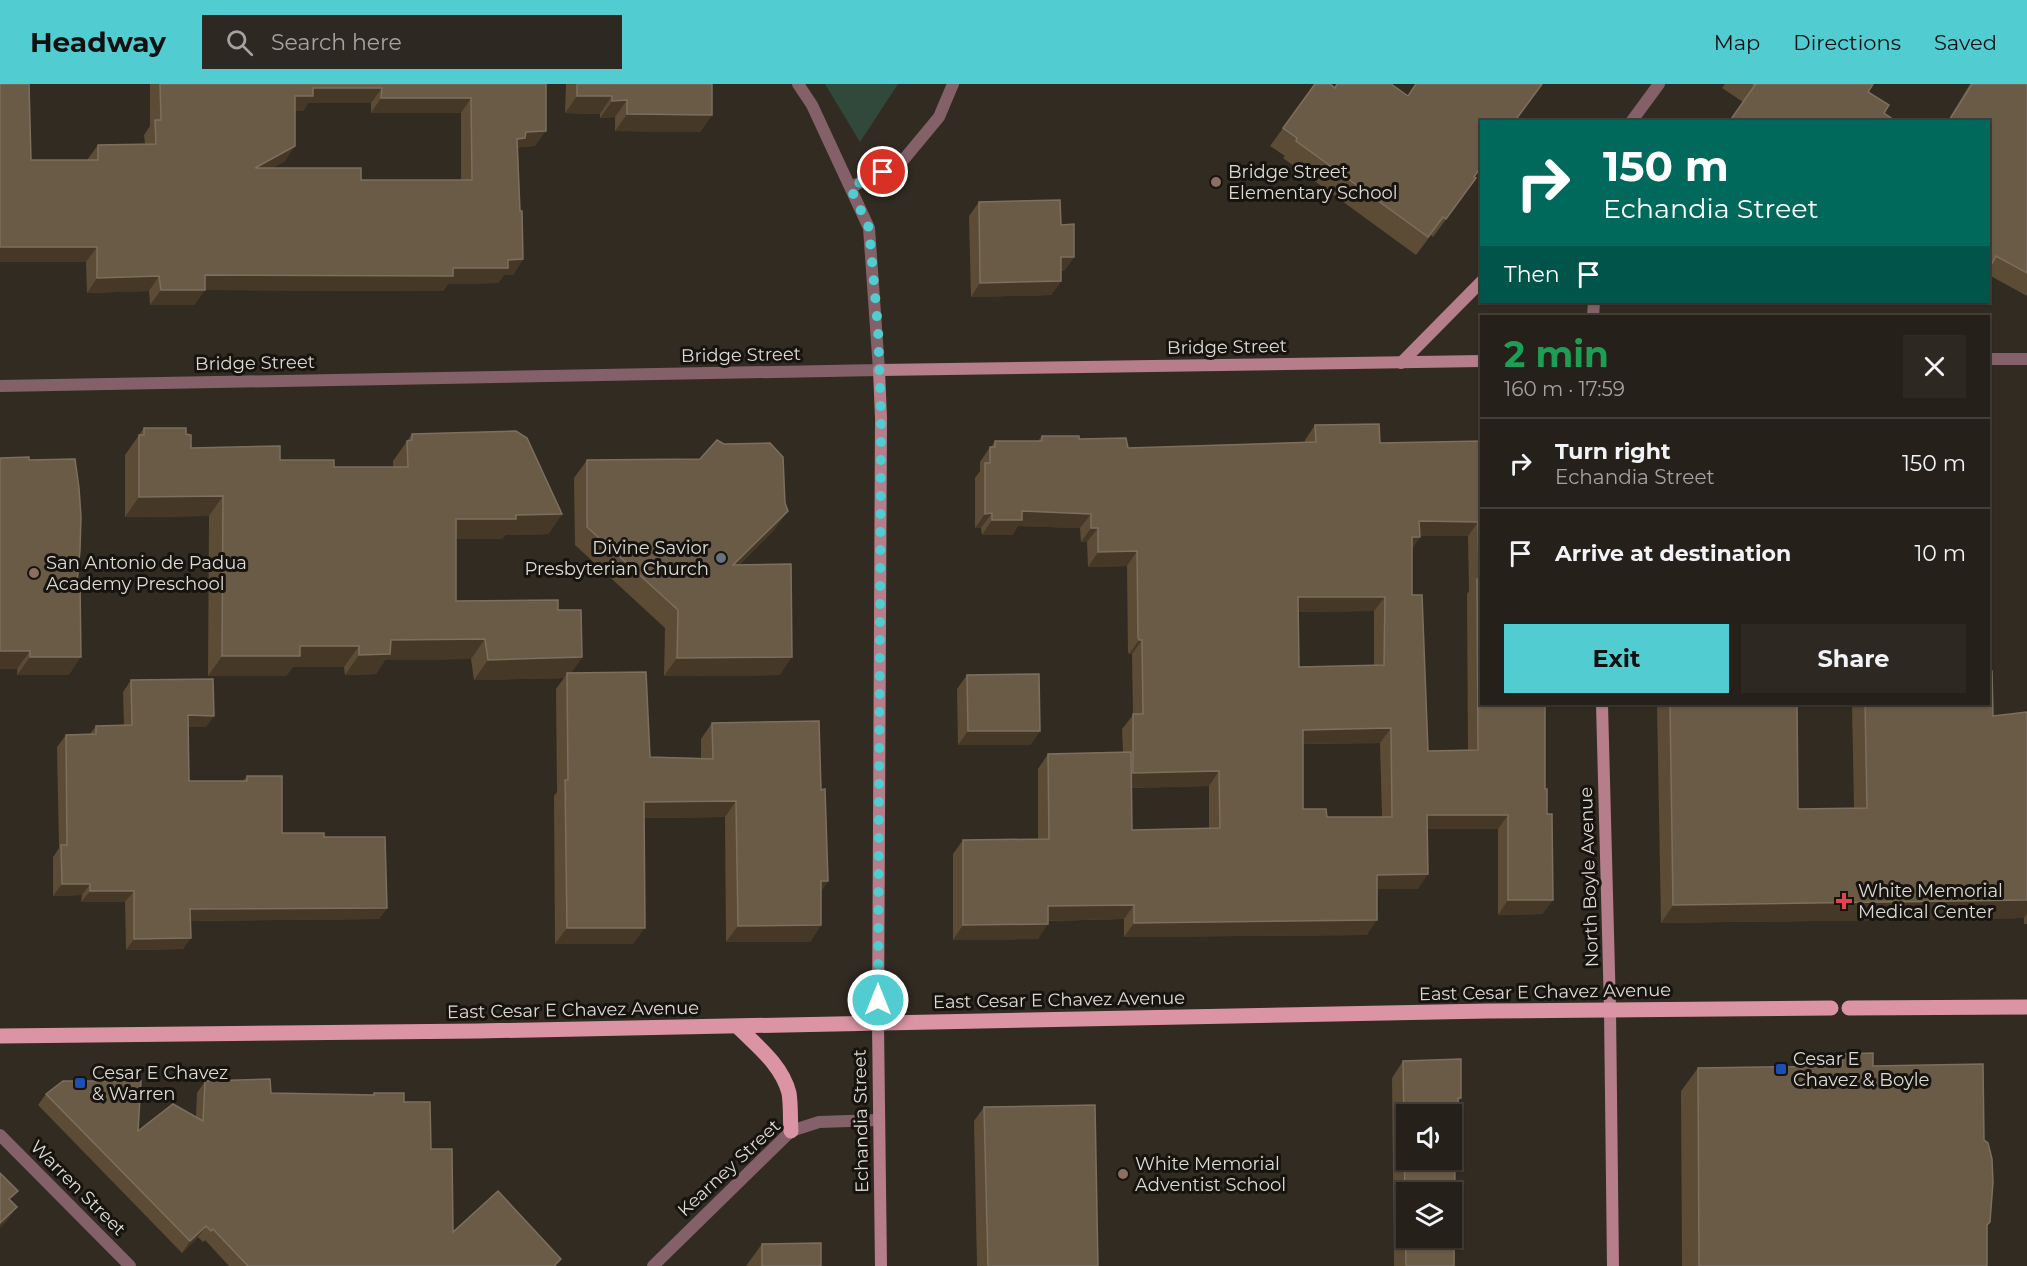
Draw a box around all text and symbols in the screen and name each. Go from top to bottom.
search box [202,15,622,69]
text: Headway [30,25,166,59]
icon: search [223,26,256,59]
text: Search here [271,29,402,56]
text: Map [1714,30,1760,55]
text: Directions [1793,30,1901,55]
text: Saved [1934,30,1997,55]
text: 150 m [1603,140,1729,192]
icon: right [1504,144,1582,222]
pin [857,146,908,197]
icon: arrive [866,155,899,188]
place label: Bridge Street Elementary School [1228,161,1398,204]
marker: Bridge Street Elementary School [1209,175,1223,189]
text: Echandia Street [1603,192,1818,225]
icon: arrive [1572,258,1605,291]
text: Then [1504,261,1560,288]
text: 2 min [1504,332,1609,376]
street label: Bridge Street [1167,335,1287,359]
button: close [1903,335,1966,398]
street label: Bridge Street [681,343,801,367]
street label: Bridge Street [195,351,315,375]
text: 160 m · 17:59 [1504,377,1625,401]
text: Turn right [1555,438,1670,465]
icon: right [1504,447,1537,480]
text: 150 m [1902,450,1966,477]
text: Echandia Street [1555,465,1715,489]
place label: Divine Savior Presbyterian Church [525,537,709,580]
icon: arrive [1504,537,1537,570]
text: Arrive at destination [1555,540,1791,567]
text: 10 m [1914,540,1966,567]
marker: Divine Savior Presbyterian Church [714,551,728,565]
place label: San Antonio de Padua Academy Preschool [46,552,247,595]
marker: San Antonio de Padua Academy Preschool [27,566,41,580]
button: Exit [1504,624,1729,693]
button: Share [1741,624,1966,693]
street label: North Boyle Avenue [1575,786,1603,967]
place label: White Memorial Medical Center [1858,880,2003,923]
marker: White Memorial Medical Center [1835,892,1853,910]
position arrow [846,968,910,1032]
street label: East Cesar E Chavez Avenue [1419,979,1671,1005]
street label: East Cesar E Chavez Avenue [933,987,1185,1013]
street label: East Cesar E Chavez Avenue [447,997,699,1023]
place label: Cesar E Chavez & Boyle [1793,1048,1930,1091]
street label: Echandia Street [849,1049,873,1193]
place label: Cesar E Chavez & Warren [92,1062,228,1105]
marker: Cesar E Chavez & Boyle [1774,1062,1788,1076]
marker: Cesar E Chavez & Warren [73,1076,87,1090]
map controls [1396,1104,1462,1248]
button: sound [1396,1104,1462,1170]
street label: Kearney Street [673,1115,785,1221]
street label: Warren Street [26,1136,130,1240]
place label: White Memorial Adventist School [1135,1153,1286,1196]
marker: White Memorial Adventist School [1116,1167,1130,1181]
button: layers [1396,1182,1462,1248]

